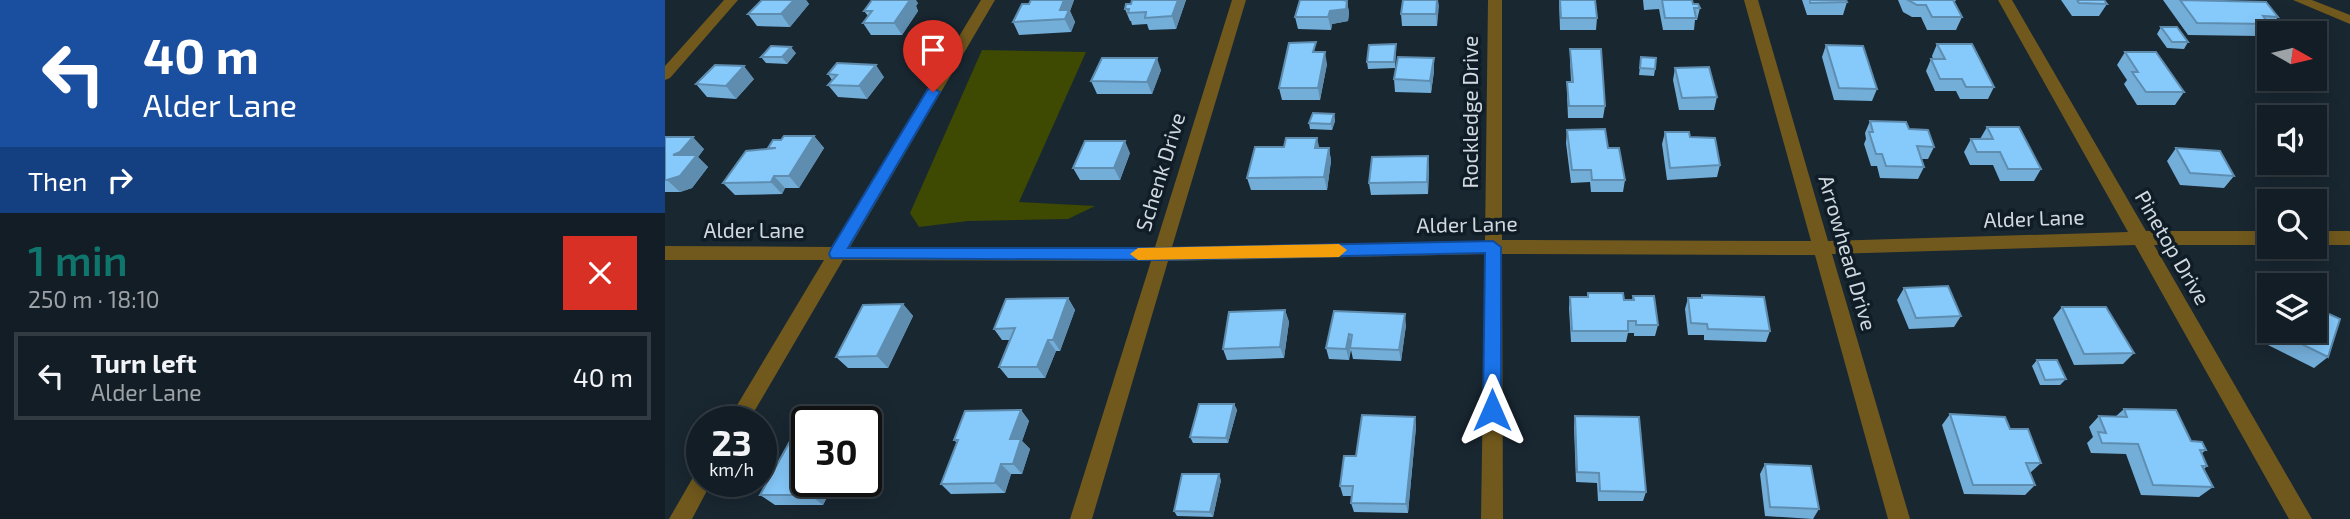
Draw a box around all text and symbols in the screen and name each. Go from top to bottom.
pin [903,20,963,92]
north arrow [2257,21,2327,91]
map controls [2257,21,2327,343]
text: 40 m [143,25,259,84]
icon: left [28,28,119,119]
icon: arrive [914,31,952,69]
street label: Rockledge Drive [1457,36,1482,188]
text: Alder Lane [143,85,297,123]
button: sound [2257,105,2327,175]
street label: Schenk Drive [1130,109,1189,234]
icon: right [101,161,139,199]
text: Then [28,165,87,196]
street label: Arrowhead Drive [1814,172,1883,333]
street label: Pinetop Drive [2131,186,2216,309]
button: search [2257,189,2327,259]
street label: Alder Lane [1983,203,2085,232]
street label: Alder Lane [1416,210,1518,237]
street label: Alder Lane [703,217,805,242]
text: 1 min [28,234,128,284]
button: close [563,236,637,310]
button: layers [2257,273,2327,343]
text: 250 m · 18:10 [28,285,160,313]
text: Turn left [91,347,197,378]
icon: left [32,357,70,395]
text: 40 m [573,361,633,392]
position arrow [1455,373,1529,447]
text: Alder Lane [91,378,202,406]
speed limit sign: 30 [791,406,882,497]
text: 23 [711,421,752,463]
text: km/h [709,458,754,480]

